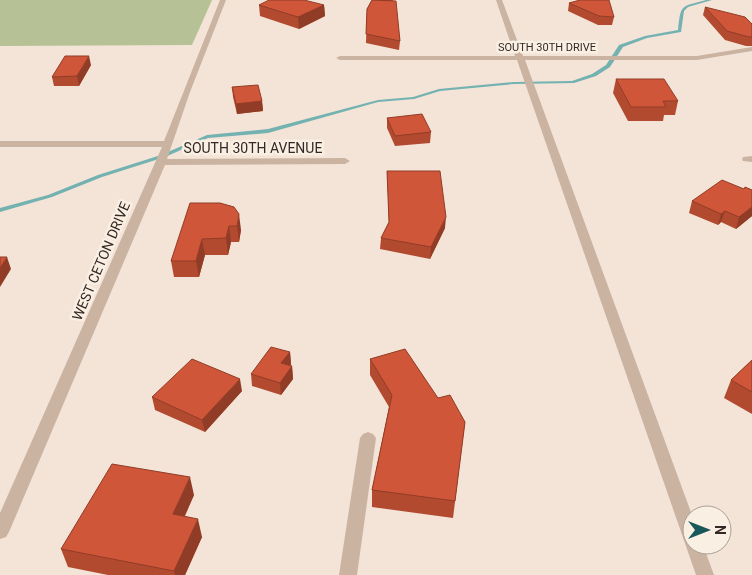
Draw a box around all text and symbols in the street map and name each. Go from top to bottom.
street label: SOUTH 30TH DRIVE [498,41,596,54]
street label: SOUTH 30TH AVENUE [184,140,322,156]
street label: WEST CETON DRIVE [69,199,133,323]
north arrow [682,505,732,555]
text: N [712,525,728,535]

